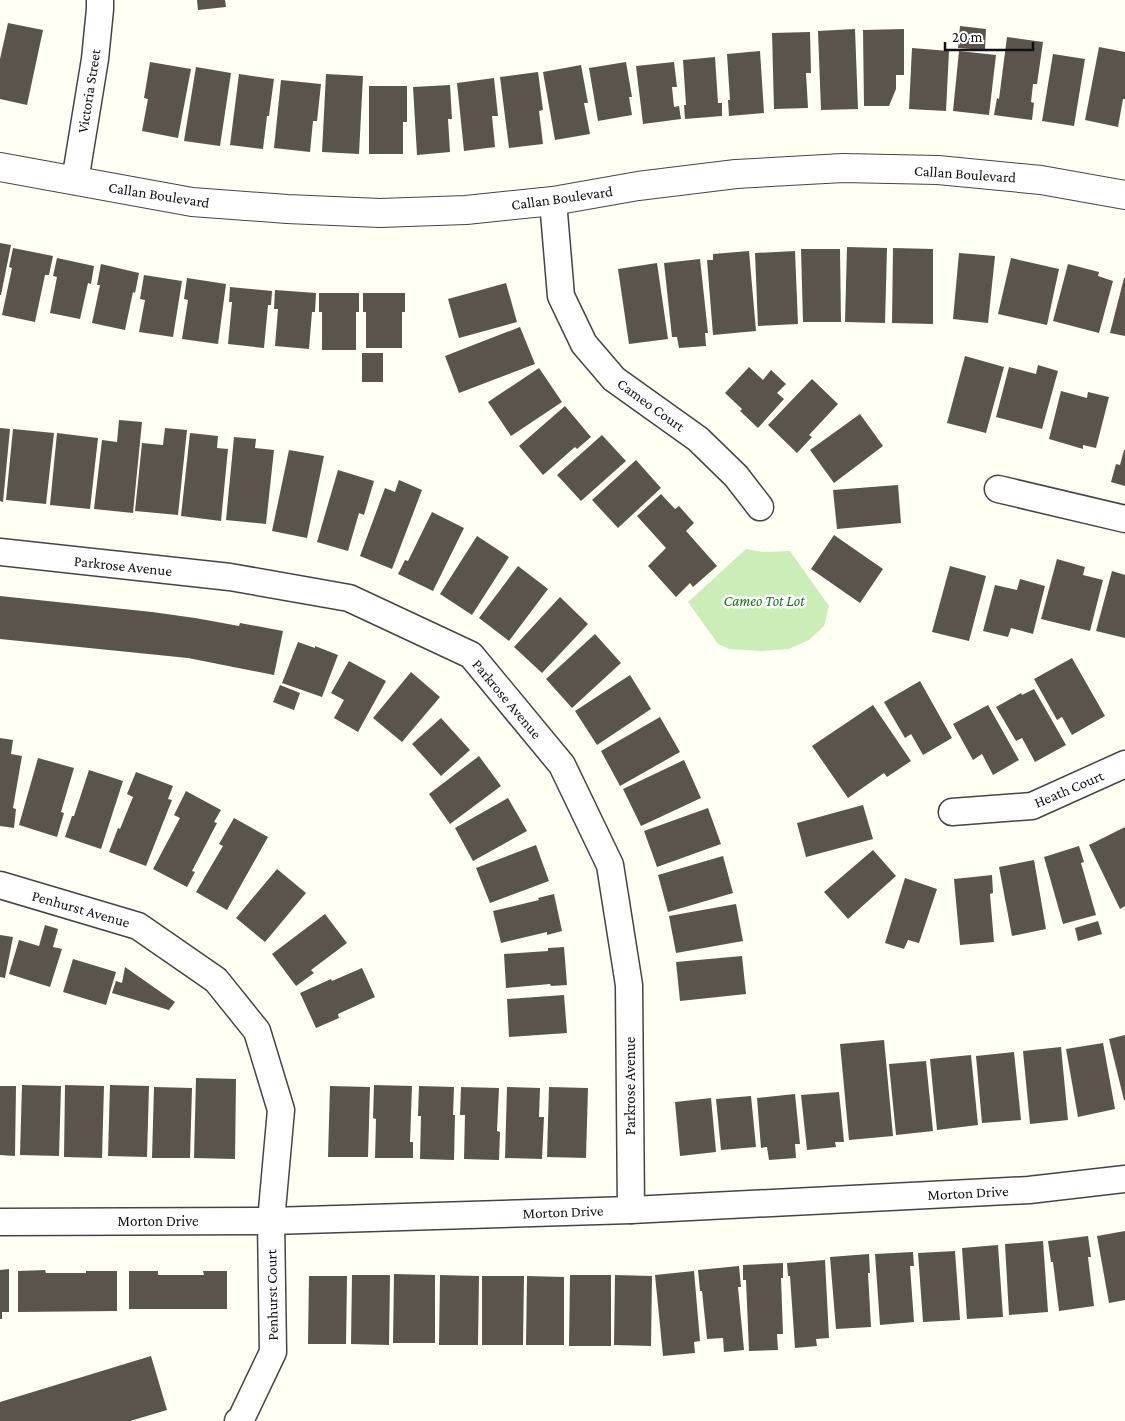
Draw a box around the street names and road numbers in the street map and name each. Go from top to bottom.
street label: Victoria Street [74,47,104,134]
street label: Callan Boulevard [913,162,1017,186]
street label: Callan Boulevard [107,179,211,211]
street label: Callan Boulevard [510,183,614,213]
street label: Cameo Court [614,375,689,435]
street label: Parkrose Avenue [73,553,173,579]
street label: Parkrose Avenue [469,656,545,742]
street label: Heath Court [1032,767,1107,811]
street label: Penhurst Avenue [30,887,132,931]
street label: Parkrose Avenue [622,1036,638,1135]
street label: Morton Drive [927,1183,1009,1203]
street label: Morton Drive [522,1203,604,1221]
street label: Morton Drive [117,1213,199,1229]
street label: Penhurst Court [263,1248,281,1341]

